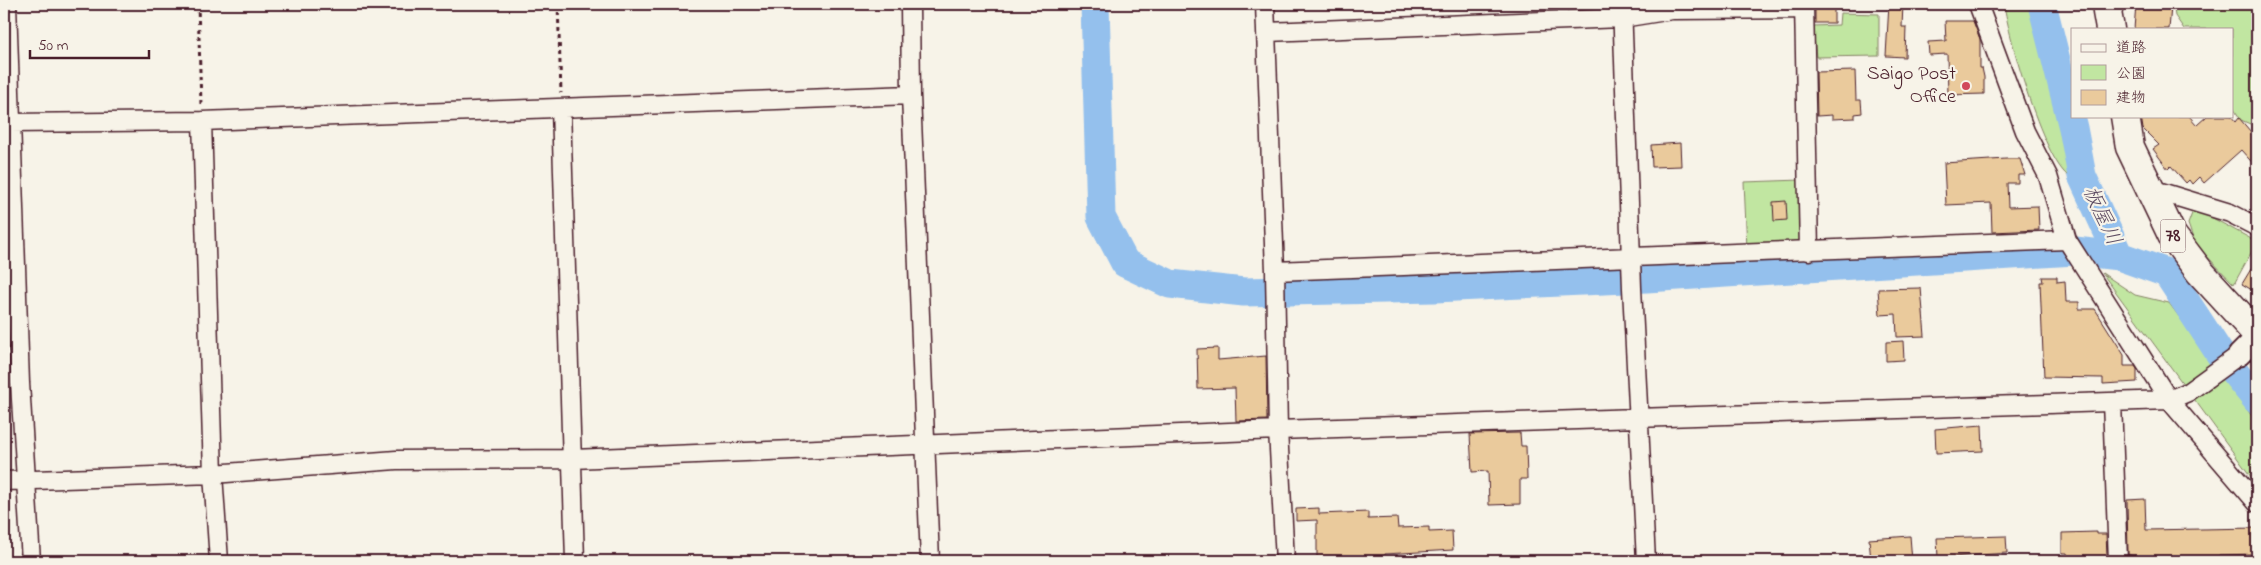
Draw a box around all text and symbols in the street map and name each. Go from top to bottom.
scale bar [30,28,149,60]
legend [2071,28,2234,118]
text: 50 m [38,35,69,57]
text: 道路 [2116,37,2146,59]
place label: Saigo Post Office [1867,60,1956,112]
text: 公園 [2116,63,2146,85]
marker: Saigo Post Office [1960,80,1972,92]
text: 建物 [2116,87,2146,109]
water label: 板屋川 [2074,181,2128,251]
road number: 78 [2160,220,2186,252]

